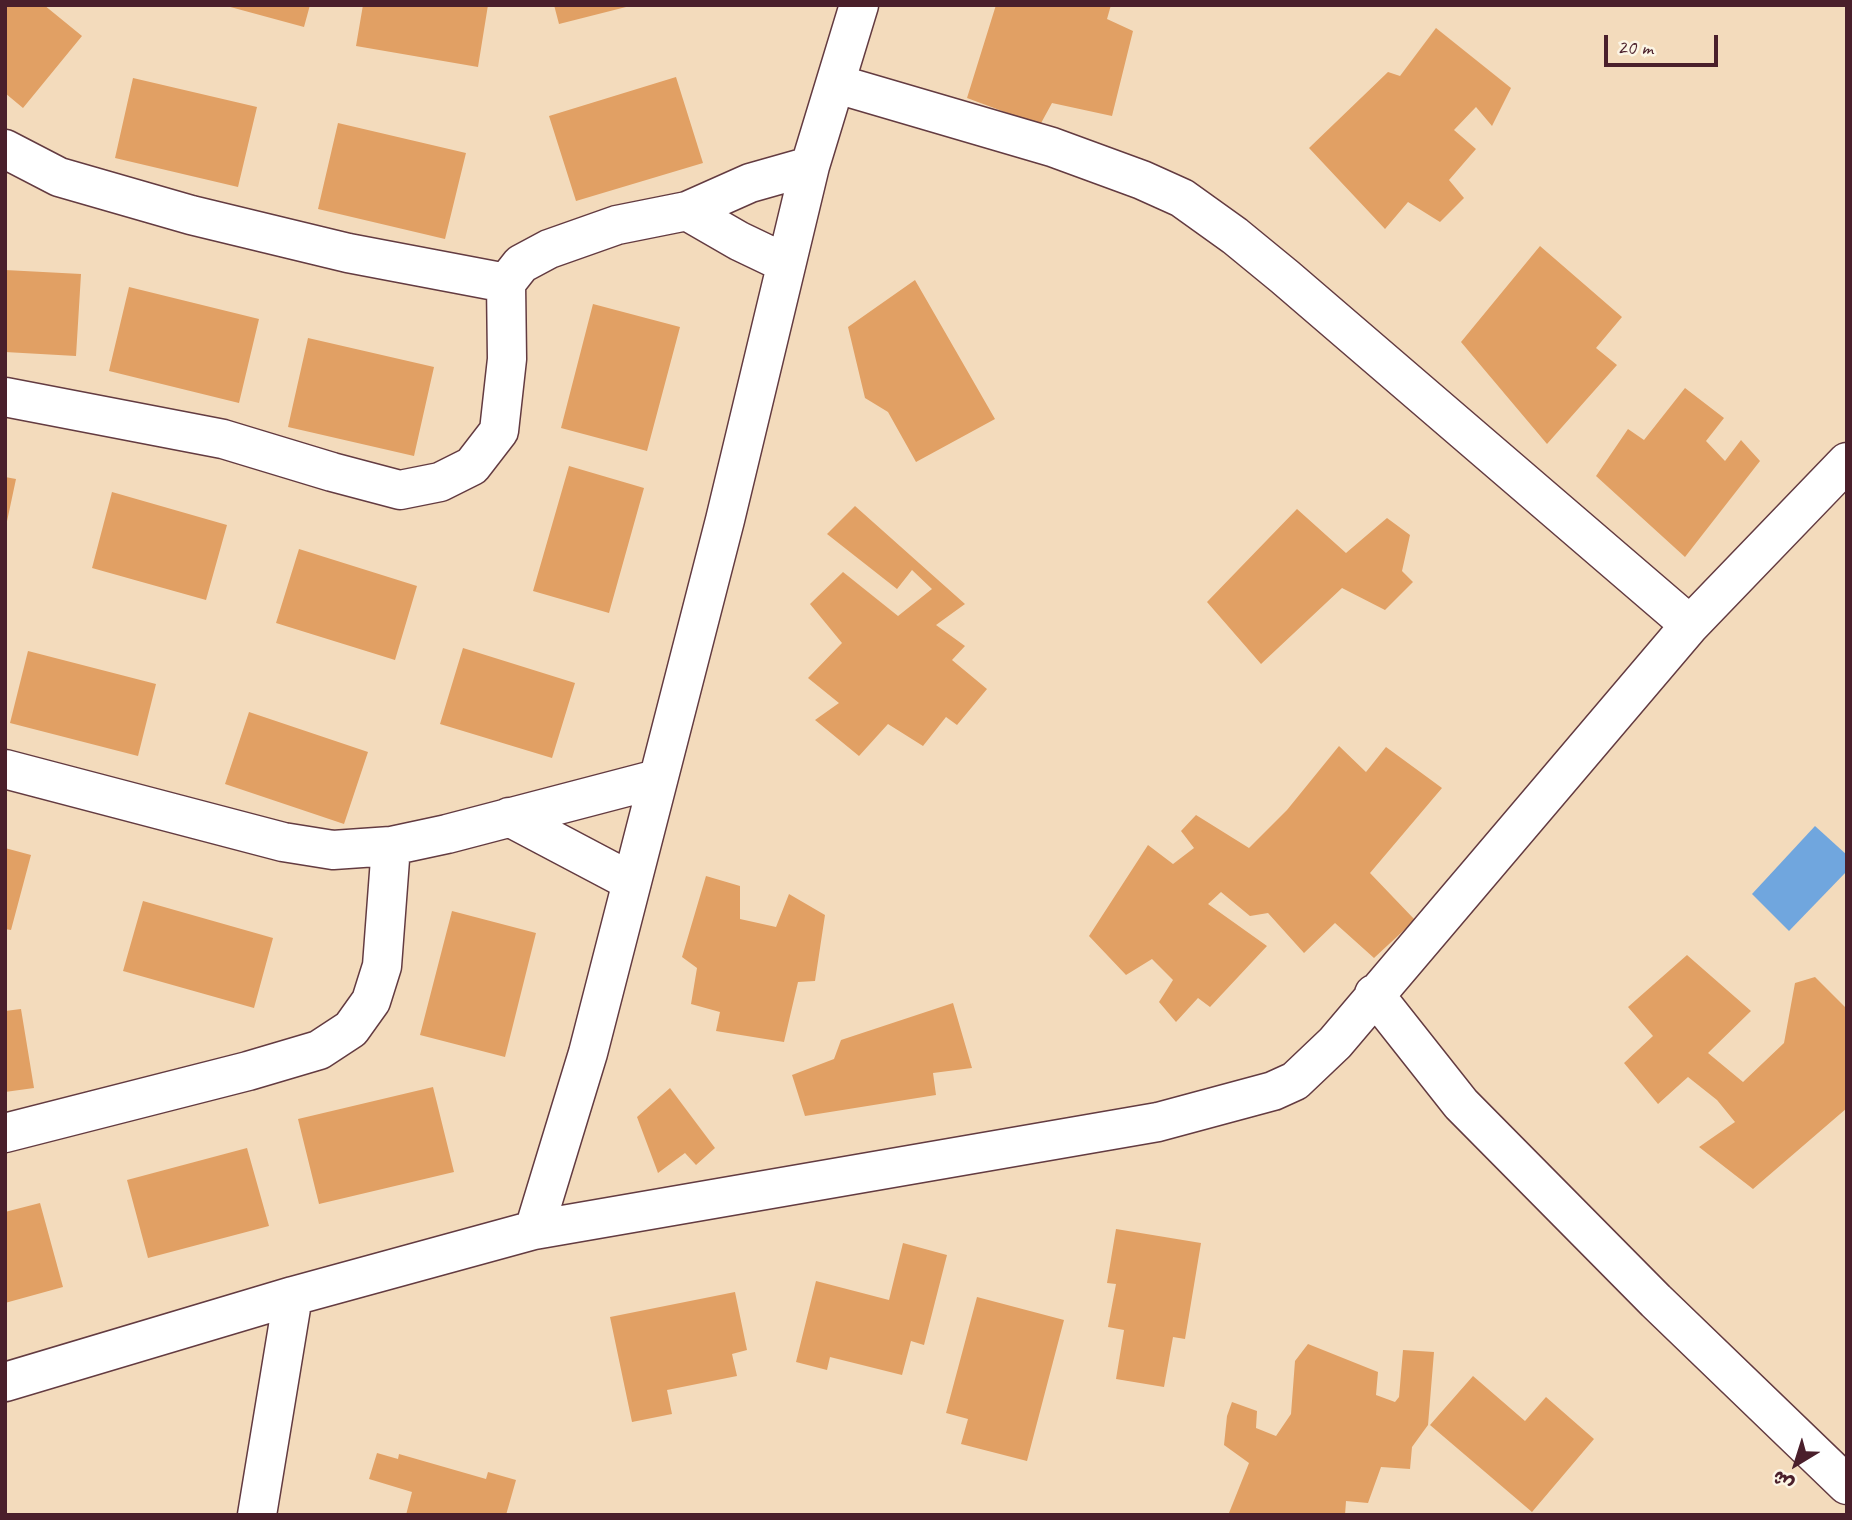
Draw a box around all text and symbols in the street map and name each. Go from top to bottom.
scale bar [1607,21,1721,65]
text: 20 m [1617,34,1653,60]
north arrow [1761,1429,1831,1499]
text: ش [1767,1465,1799,1496]

